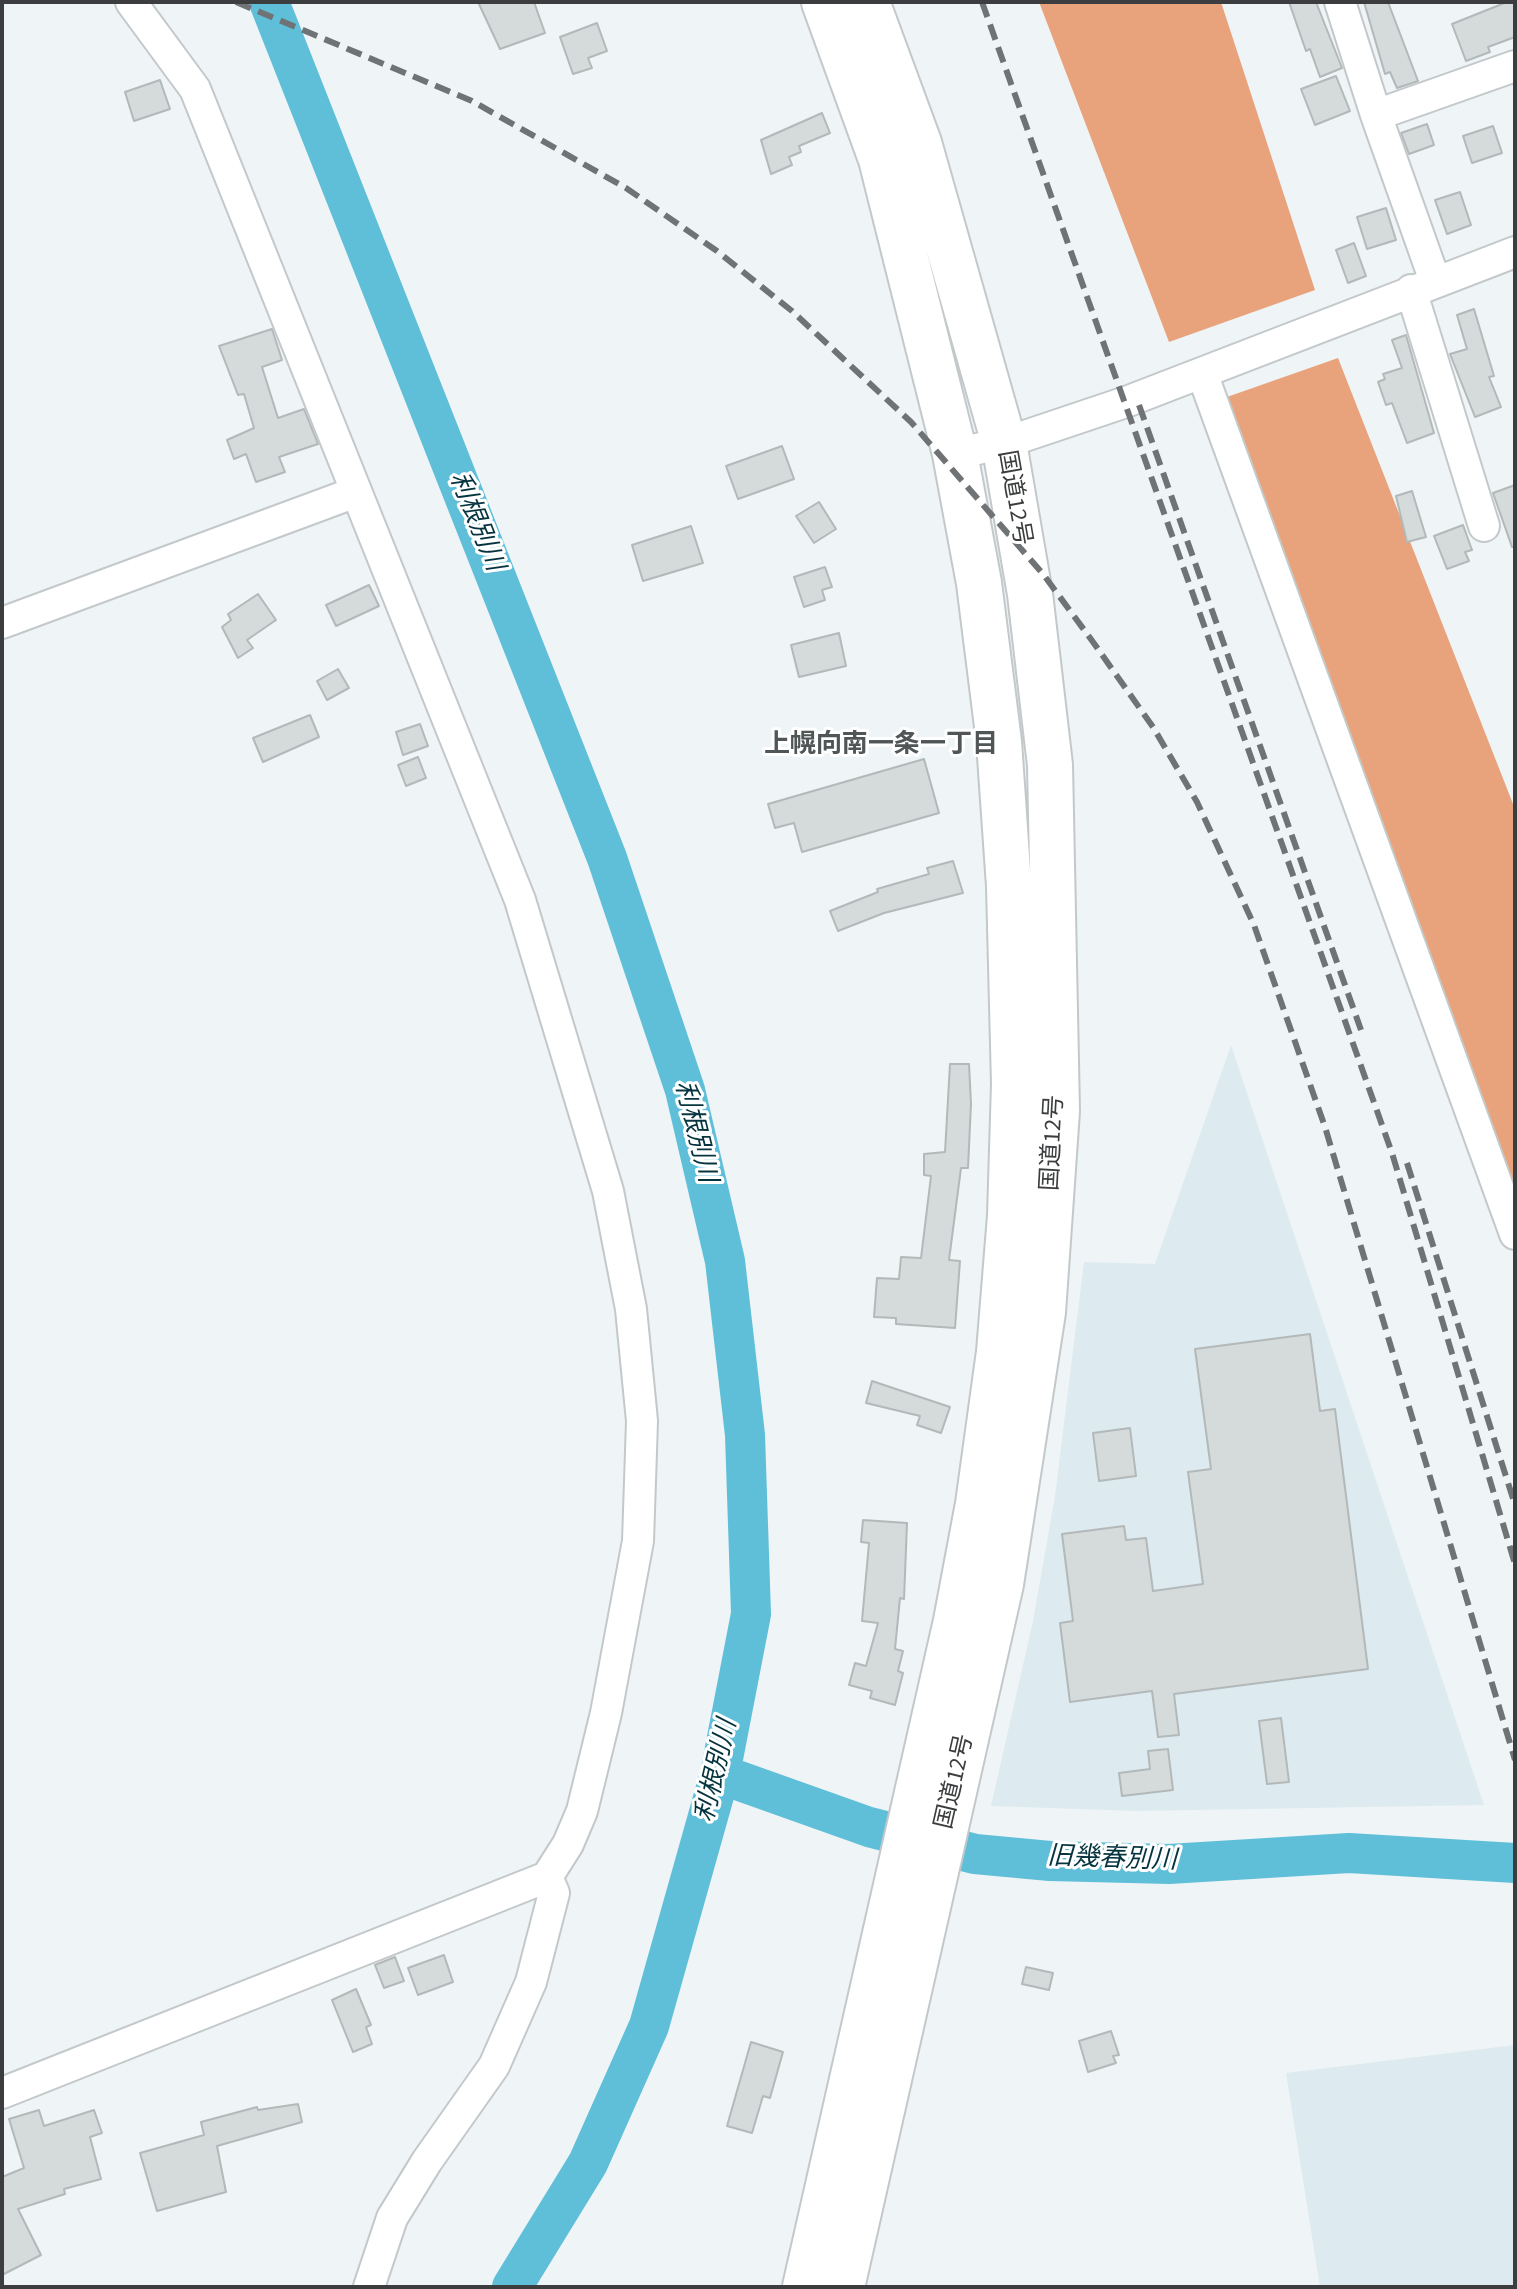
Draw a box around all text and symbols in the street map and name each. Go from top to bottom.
street label: 国道12号 [990,448,1036,548]
water label: 利根別川 [441,468,509,576]
district label: 上幌向南一条一丁目 [764,730,998,762]
water label: 利根別川 [666,1078,722,1186]
street label: 国道12号 [1037,1094,1071,1192]
water label: 利根別川 [691,1717,745,1825]
street label: 国道12号 [931,1732,981,1832]
water label: 旧幾春別川 [1046,1842,1178,1878]

